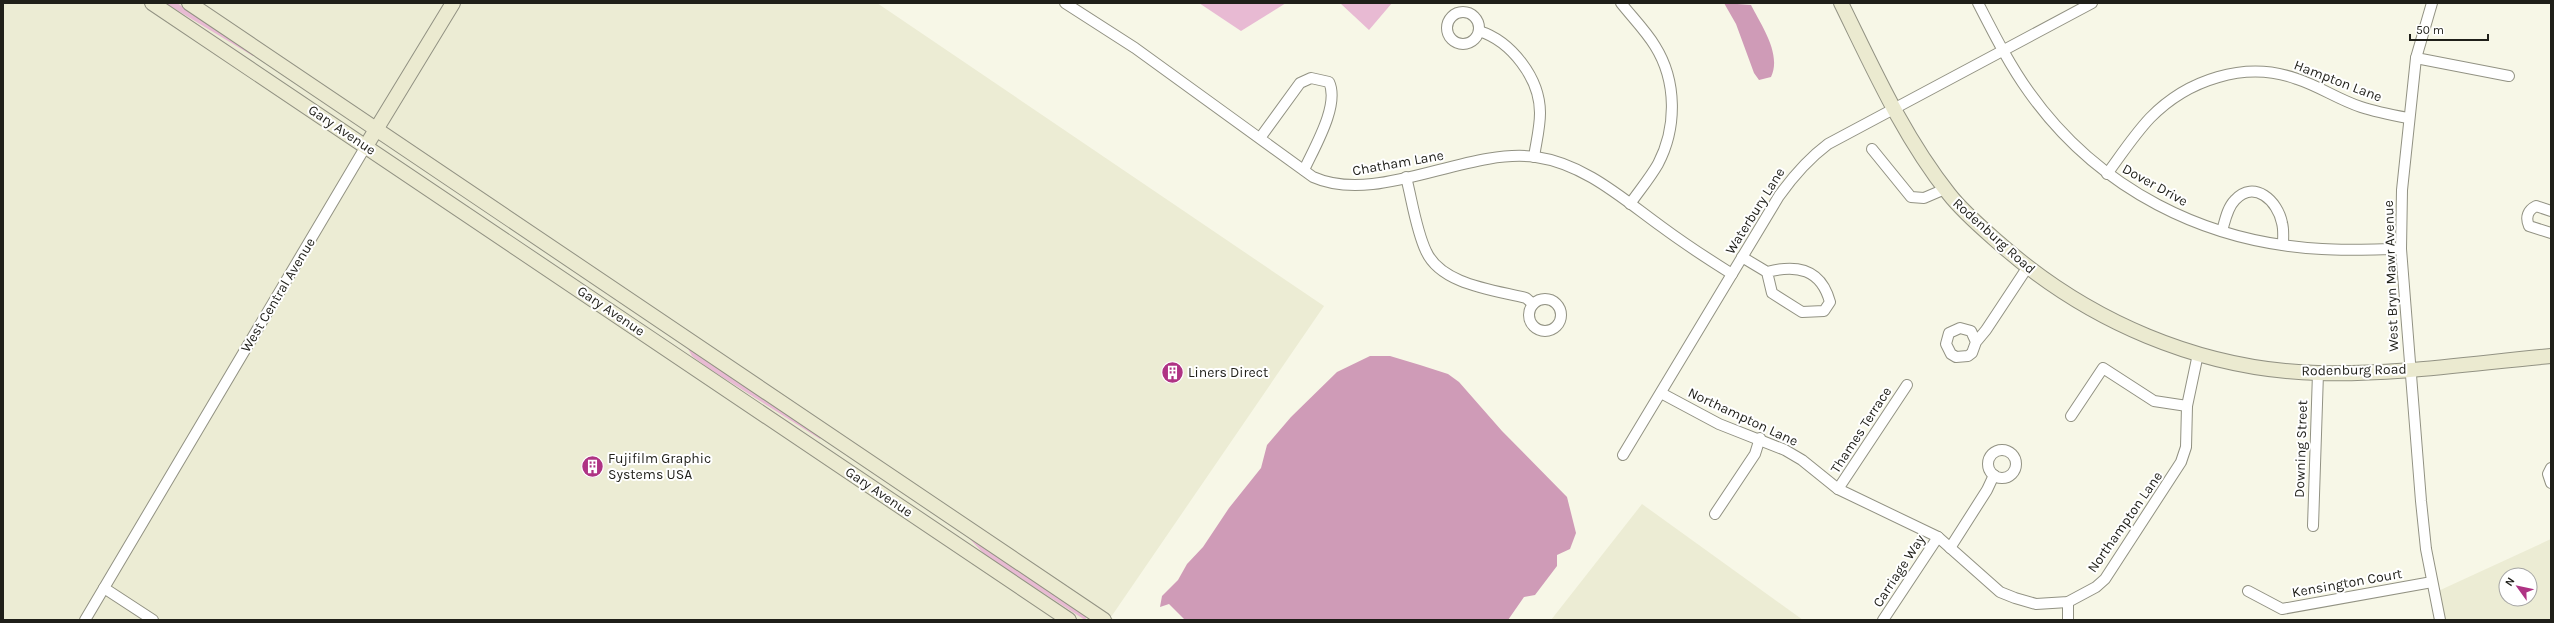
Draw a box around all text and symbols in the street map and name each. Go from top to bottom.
scale bar [2410,16,2488,42]
text: 50 m [2416,23,2444,37]
street label: Hampton Lane [2292,56,2384,106]
street label: Gary Avenue [305,101,379,159]
street label: Chatham Lane [1351,147,1445,179]
street label: Dover Drive [2119,160,2191,210]
street label: Waterbury Lane [1722,165,1788,257]
street label: Rodenburg Road [1949,194,2039,278]
street label: West Bryn Mawr Avenue [2380,200,2402,352]
street label: West Central Avenue [237,235,319,355]
street label: Gary Avenue [574,282,648,340]
building icon: Liners Direct [1159,359,1185,385]
street label: Rodenburg Road [2301,361,2407,379]
place label: Liners Direct [1188,364,1268,381]
street label: Northampton Lane [1685,384,1801,450]
street label: Thames Terrace [1827,384,1895,476]
street label: Downing Street [2291,400,2311,498]
place label: Fujifilm Graphic Systems USA [608,450,711,483]
building icon: Fujifilm Graphic Systems USA [579,453,605,479]
street label: Gary Avenue [842,463,916,521]
street label: Northampton Lane [2084,468,2166,576]
street label: Carriage Way [1869,531,1929,610]
street label: Kensington Court [2290,565,2404,601]
north arrow [2498,567,2538,607]
text: N [2502,575,2518,589]

